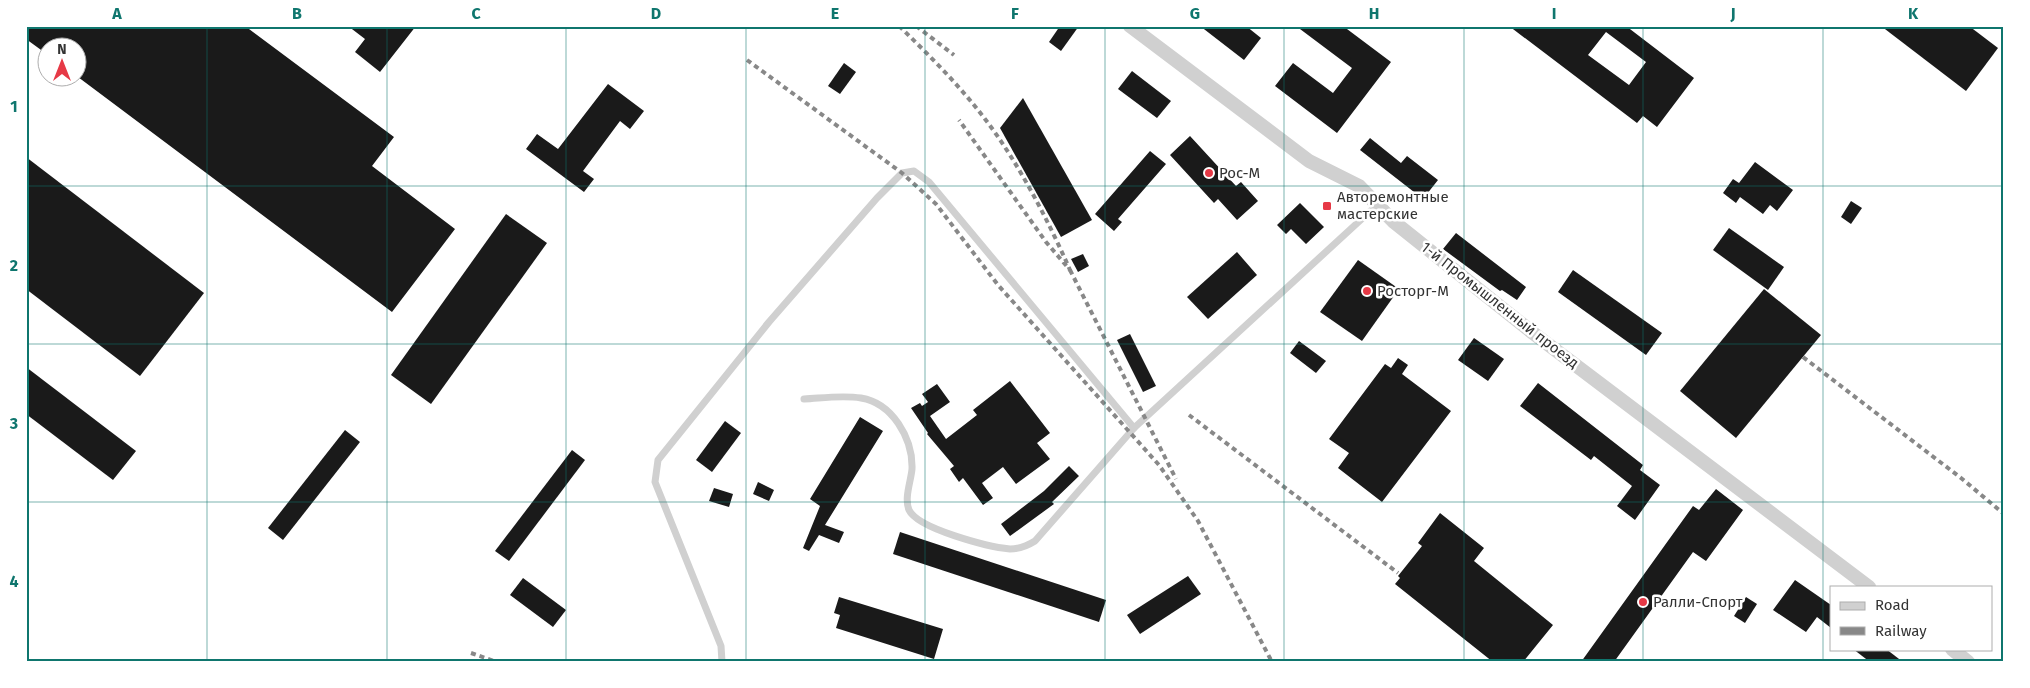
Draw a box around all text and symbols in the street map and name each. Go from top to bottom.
text: A [111,4,122,23]
text: B [292,4,302,23]
text: C [471,4,481,23]
text: D [651,4,661,23]
text: E [831,4,839,23]
text: F [1011,4,1019,23]
text: G [1190,4,1200,23]
text: H [1369,4,1379,23]
text: I [1552,4,1556,23]
text: J [1729,4,1736,23]
text: K [1908,4,1919,23]
north arrow [38,38,88,88]
text: N [57,41,67,58]
text: 1 [10,97,18,116]
place label: Рос-М [1219,164,1260,182]
marker: Рос-М [1203,167,1215,179]
place label: Авторемонтные мастерские [1337,188,1449,223]
marker: Авторемонтные мастерские [1321,200,1333,212]
street label: 1-й Промышленный проезд [1418,238,1582,372]
text: 2 [10,256,18,275]
place label: Росторг-М [1377,282,1449,300]
marker: Росторг-М [1361,285,1373,297]
text: 3 [9,414,18,433]
text: 4 [9,572,19,591]
legend [1830,586,1992,650]
place label: Ралли-Спорт [1653,593,1743,611]
marker: Ралли-Спорт [1637,596,1649,608]
text: Road [1875,596,1910,614]
text: Railway [1875,622,1927,640]

